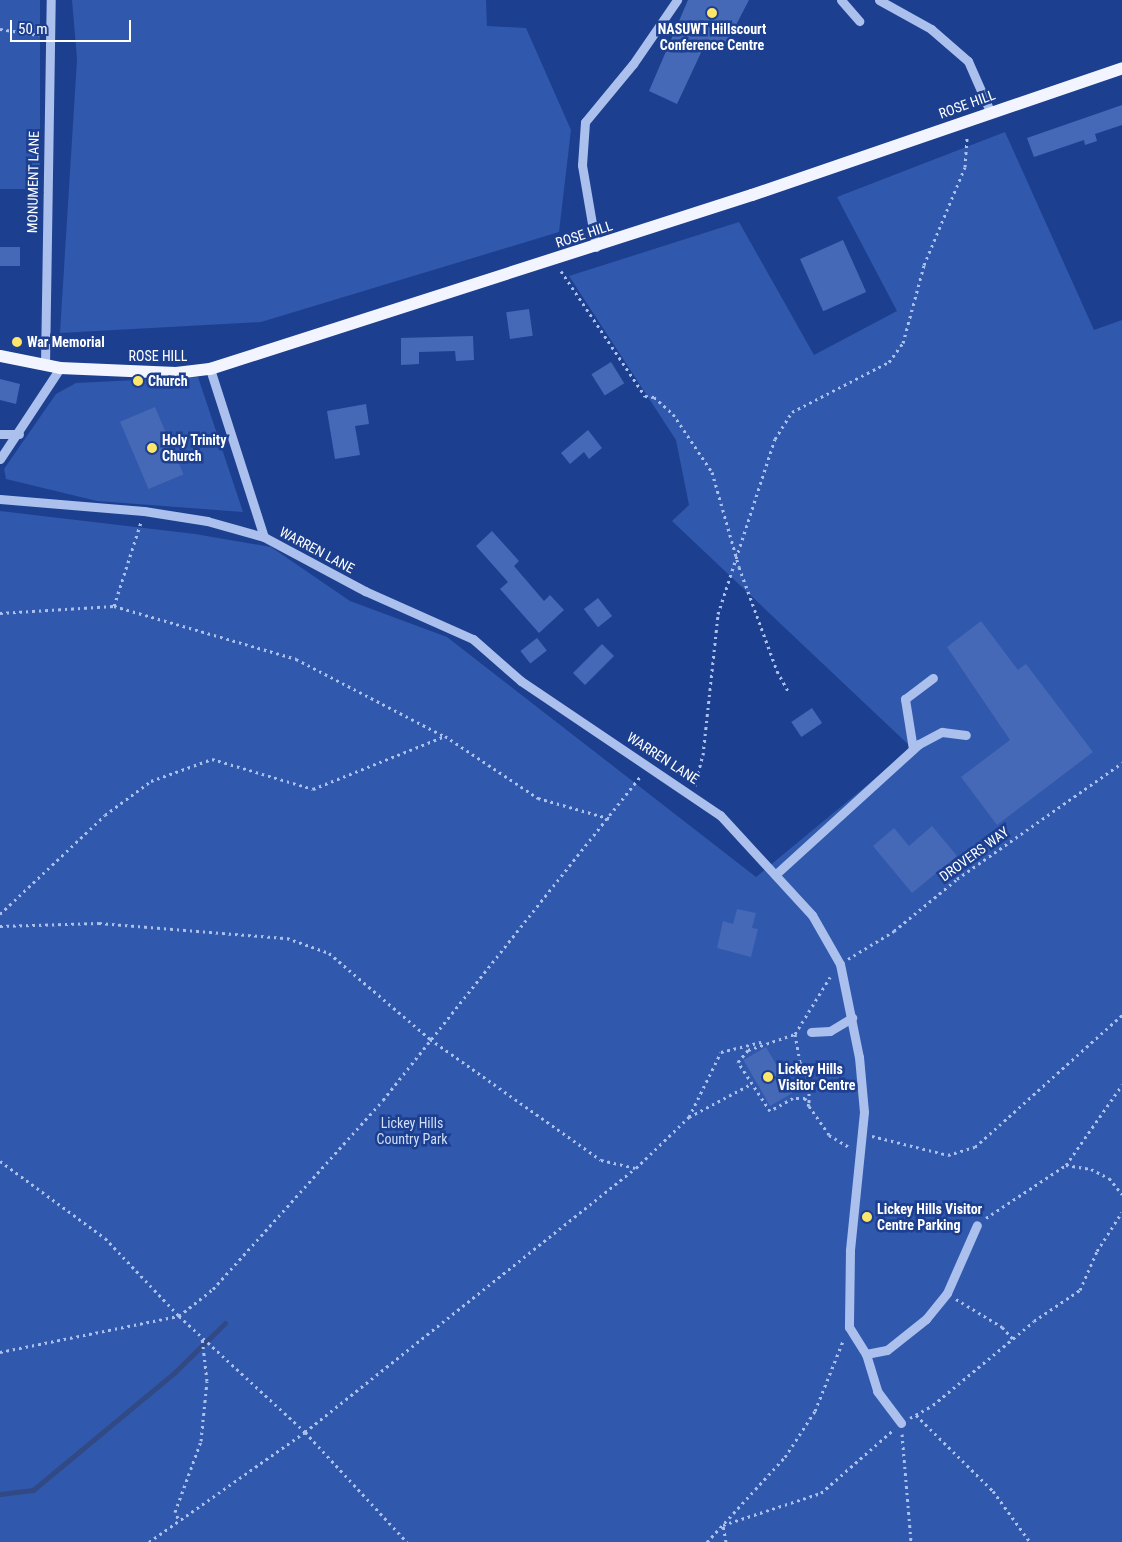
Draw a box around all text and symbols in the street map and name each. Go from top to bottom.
marker: NASUWT Hillscourt Conference Centre [706,7,718,19]
scale bar [12,10,134,42]
text: 50 m [18,20,48,38]
place label: NASUWT Hillscourt Conference Centre [657,21,767,54]
street label: ROSE HILL [937,86,997,122]
street label: MONUMENT LANE [24,131,42,233]
street label: ROSE HILL [553,217,615,251]
place label: War Memorial [27,334,105,350]
marker: War Memorial [11,336,23,348]
street label: ROSE HILL [129,348,187,364]
place label: Church [148,373,188,389]
marker: Church [132,375,144,387]
place label: Holy Trinity Church [162,432,227,464]
marker: Holy Trinity Church [146,442,158,454]
street label: WARREN LANE [277,523,357,577]
street label: WARREN LANE [624,728,702,788]
street label: DROVERS WAY [936,823,1012,885]
place label: Lickey Hills Visitor Centre [778,1061,855,1094]
marker: Lickey Hills Visitor Centre [762,1071,774,1083]
park label: Lickey Hills Country Park [376,1115,448,1148]
place label: Lickey Hills Visitor Centre Parking [877,1201,982,1234]
marker: Lickey Hills Visitor Centre Parking [861,1211,873,1223]

